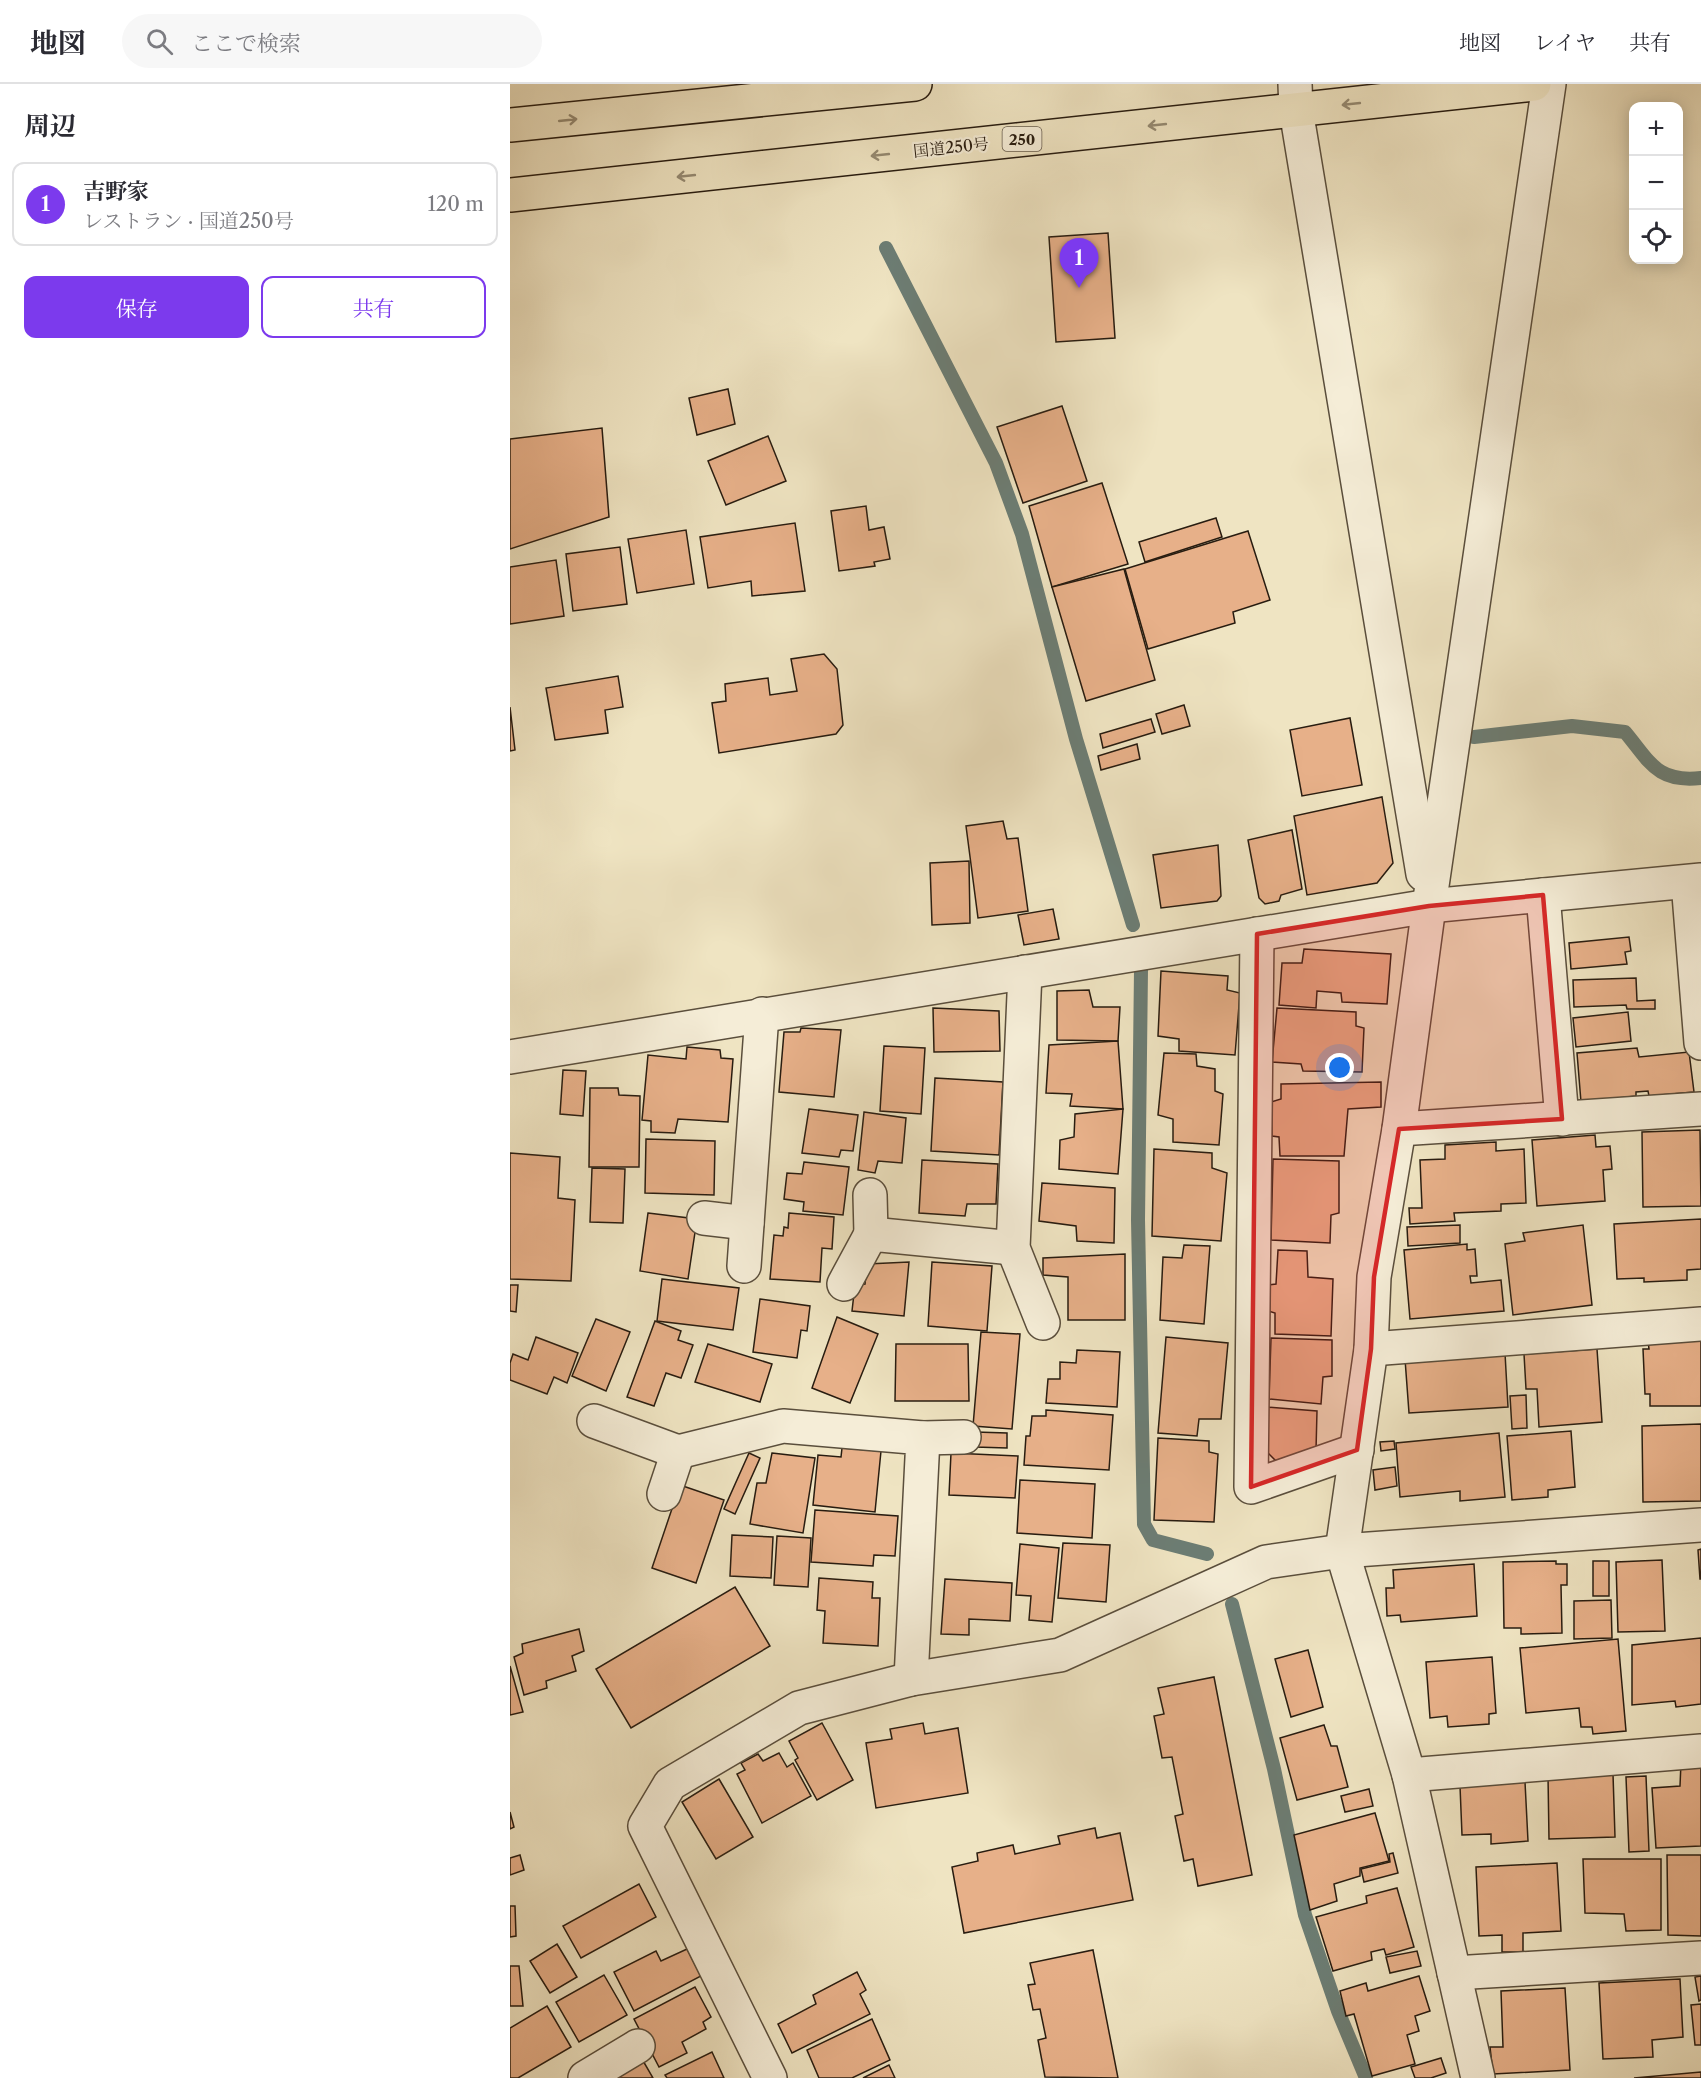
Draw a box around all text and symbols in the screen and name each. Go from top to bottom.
search box [122,14,542,68]
icon: search [143,25,176,58]
text: 地図 [30,26,86,60]
text: ここで検索 [191,30,301,57]
text: 地図 [1459,30,1501,55]
text: レイヤ [1534,30,1596,55]
text: 共有 [1629,30,1671,55]
one-way arrow [1341,99,1361,110]
map controls [1629,102,1683,264]
button: + [1629,102,1683,156]
text: 周辺 [24,110,76,142]
one-way arrow [558,114,578,125]
one-way arrow [1148,119,1167,130]
road number: 250 [1002,127,1042,151]
street label: 国道250号 [912,133,990,161]
one-way arrow [870,150,890,161]
button: − [1629,156,1683,210]
one-way arrow [676,171,696,182]
text: 吉野家 [83,178,149,205]
text: 1 [41,192,50,216]
text: 120 m [427,192,484,216]
text: レストラン · 国道250号 [83,209,294,233]
button: locate [1629,210,1683,264]
pin: 1 [1060,238,1098,288]
button: 保存 [24,276,249,338]
button: 共有 [261,276,486,338]
your location [1325,1053,1354,1082]

